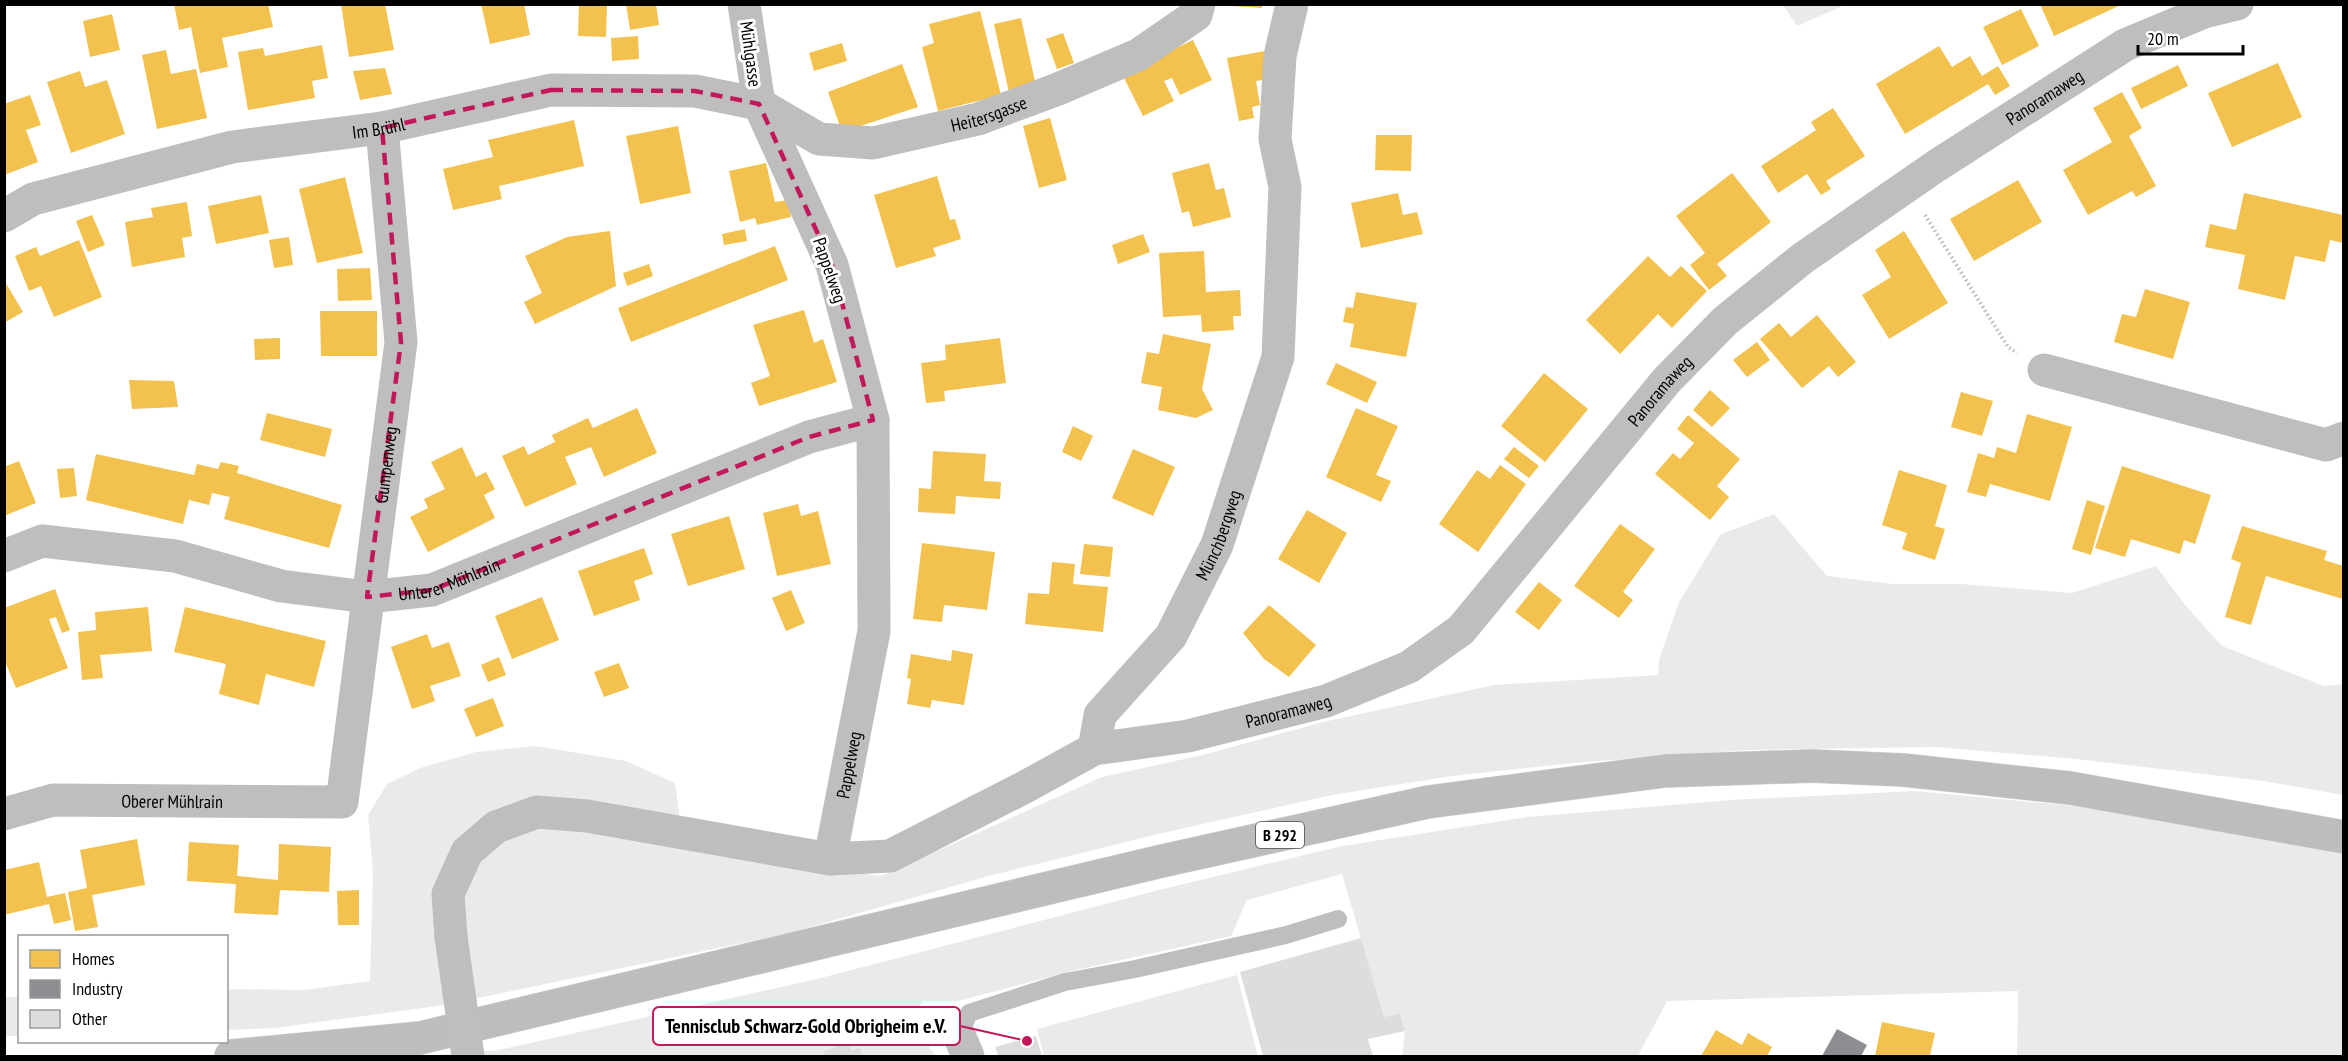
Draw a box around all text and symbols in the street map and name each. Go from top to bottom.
scale bar [2138,18,2243,56]
street label: Mühlgasse [735,20,767,88]
text: 20 m [2147,27,2179,50]
street label: Panoramaweg [2001,64,2087,130]
street label: Heitersgasse [948,90,1030,136]
street label: Im Brühl [351,112,408,143]
street label: Pappelweg [808,234,852,306]
street label: Panoramaweg [1622,350,1697,431]
street label: Gumpenweg [369,425,402,504]
street label: Münchbergweg [1190,487,1246,584]
street label: Unterer Mühlrain [397,552,503,605]
street label: Panoramaweg [1243,689,1334,733]
street label: Pappelweg [830,729,866,800]
street label: Oberer Mühlrain [121,789,223,813]
road number: B 292 [1256,822,1304,848]
legend [18,935,228,1043]
text: Homes [72,947,115,970]
text: Industry [72,977,123,1000]
text: Other [72,1007,107,1030]
callout: Tennisclub Schwarz-Gold Obrigheim e.V. [653,1007,960,1045]
text: Tennisclub Schwarz-Gold Obrigheim e.V. [665,1013,947,1039]

